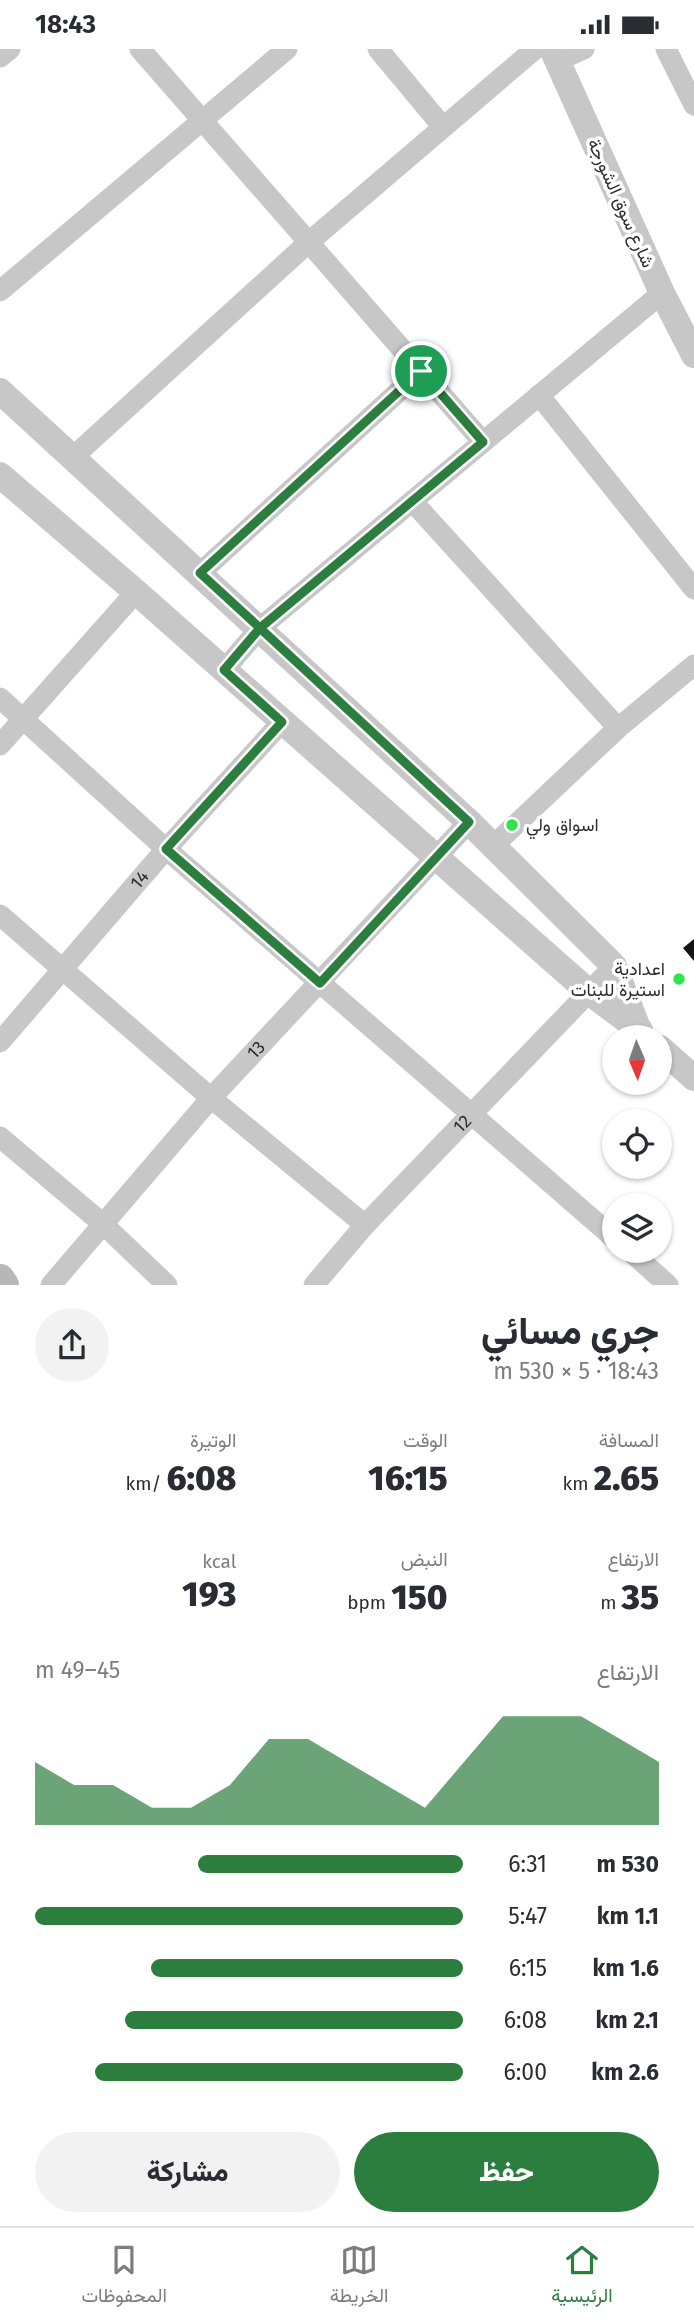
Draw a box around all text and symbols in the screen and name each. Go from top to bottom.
text: 18:43 [35,9,96,40]
street label: شارع سوق الشورجة [582,135,659,271]
pin [391,341,451,401]
icon: arrive [402,352,440,390]
place label: اسواق ولي [526,814,599,840]
marker: اسواق ولي [504,817,520,833]
street label: 14 [126,866,154,894]
place label: اعدادية استيرة للبنات [571,958,665,1001]
marker: اعدادية استيرة للبنات [671,971,687,987]
north arrow [602,1025,672,1095]
map controls [602,1025,672,1263]
street label: 13 [242,1036,270,1064]
button: locate [602,1109,672,1179]
street label: 12 [448,1110,476,1138]
button: layers [602,1193,672,1263]
button: share [35,1308,109,1382]
text: جري مسائي [481,1308,659,1354]
text: 18:43 · 5 × 530 m [493,1357,659,1385]
text: الوتيرة [190,1429,236,1452]
text: الوقت [403,1429,448,1452]
text: المسافة [599,1429,659,1452]
text: 6:08 [166,1457,236,1499]
text: 16:15 [368,1457,448,1499]
text: 2.65 [594,1457,659,1499]
text: /km [126,1472,166,1495]
text: km [563,1472,594,1495]
text: النبض [401,1548,448,1571]
text: الارتفاع [607,1548,659,1571]
text: kcal [202,1550,236,1573]
text: 193 [182,1573,236,1615]
text: 150 [391,1576,448,1618]
text: 35 [621,1576,659,1618]
text: bpm [347,1591,391,1614]
text: m [600,1591,621,1614]
text: 45–49 m [35,1656,120,1684]
text: الارتفاع [597,1658,659,1686]
text: 6:31 [508,1850,547,1878]
text: 530 m [597,1850,659,1878]
text: 5:47 [508,1902,547,1930]
text: 1.1 km [597,1902,659,1930]
text: 6:15 [509,1954,547,1982]
text: 1.6 km [592,1954,659,1982]
text: 6:08 [504,2006,547,2034]
text: 2.1 km [596,2006,659,2034]
text: 6:00 [504,2058,547,2086]
text: 2.6 km [591,2058,659,2086]
button: مشاركة [35,2132,340,2212]
button: حفظ [354,2132,659,2212]
tab: المحفوظات [81,2241,167,2312]
tab: الخريطة [330,2241,388,2312]
tab: الرئيسية [551,2241,613,2312]

